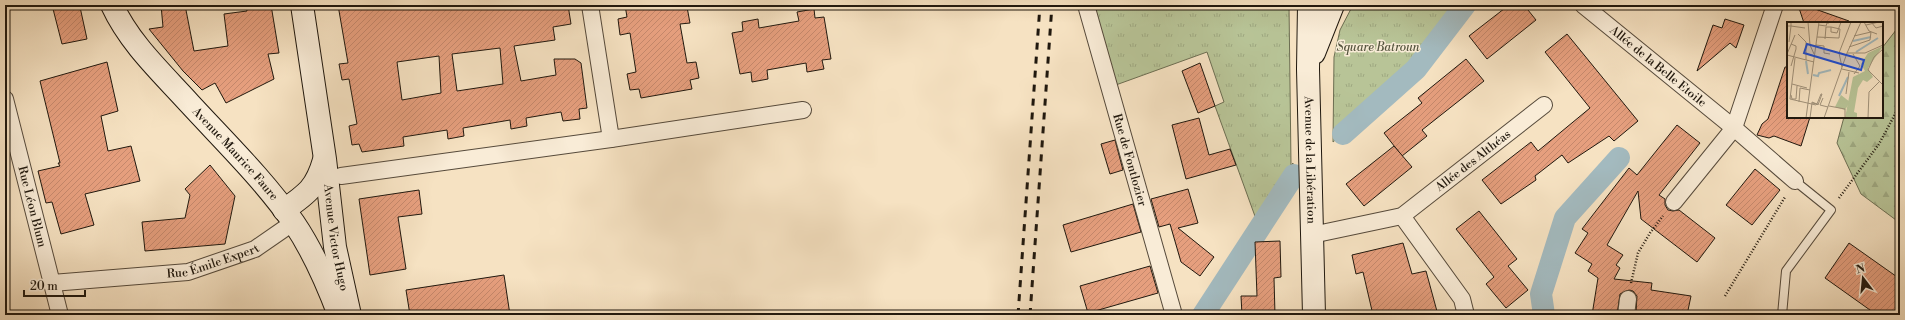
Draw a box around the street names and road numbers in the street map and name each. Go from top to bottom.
street label: Allée de la Belle Etoile [1606,22,1709,110]
street label: Avenue de la Libération [1301,95,1319,224]
street label: Avenue Maurice Faure [188,104,281,204]
street label: Rue de Fontlozier [1109,112,1150,208]
street label: Allée des Althéas [1432,127,1514,196]
street label: Rue Léon Blum [14,164,50,249]
street label: Avenue Victor Hugo [320,182,352,293]
street label: Rue Émile Expert [166,241,263,282]

